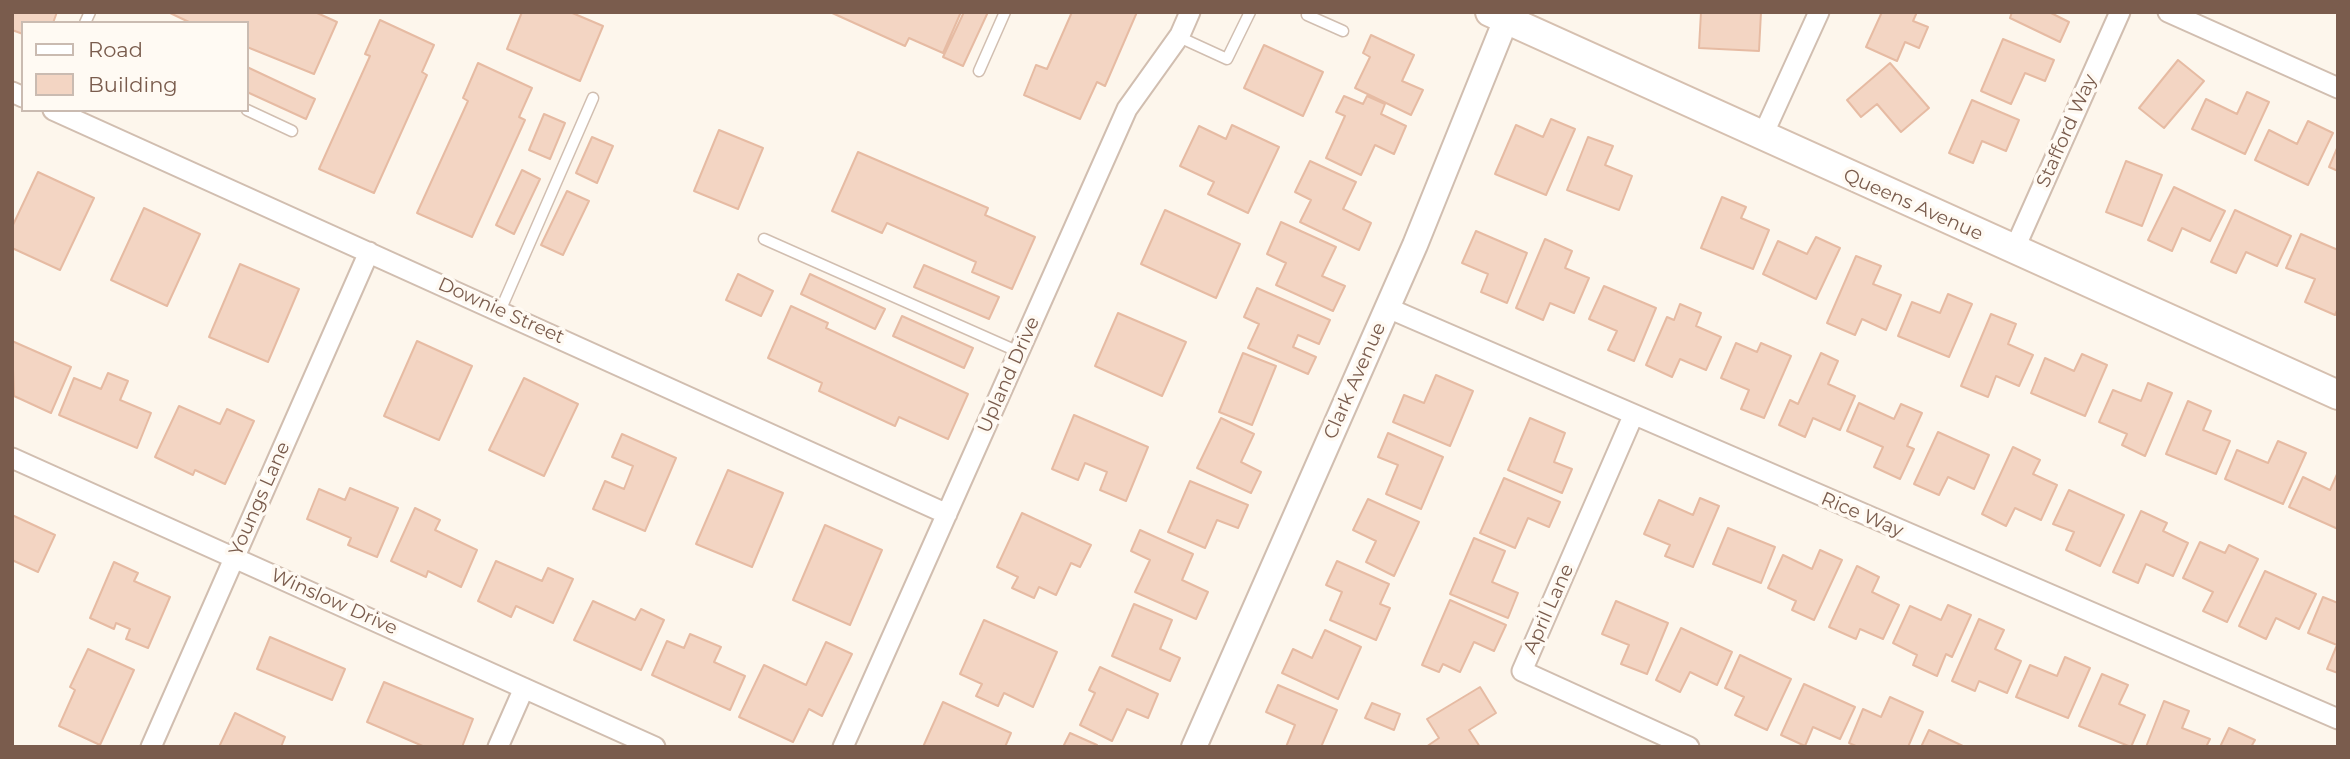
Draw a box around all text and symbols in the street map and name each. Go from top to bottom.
legend [21,21,248,112]
text: Road [88,37,143,62]
street label: Stafford Way [2032,71,2102,191]
text: Building [88,72,178,97]
street label: Queens Avenue [1840,164,1986,246]
street label: Downie Street [434,273,568,349]
street label: Upland Drive [973,313,1045,437]
street label: Clark Avenue [1319,319,1391,443]
street label: Youngs Lane [225,438,295,560]
street label: Rice Way [1817,488,1907,542]
street label: April Lane [1519,561,1579,657]
street label: Winslow Drive [267,564,401,640]

